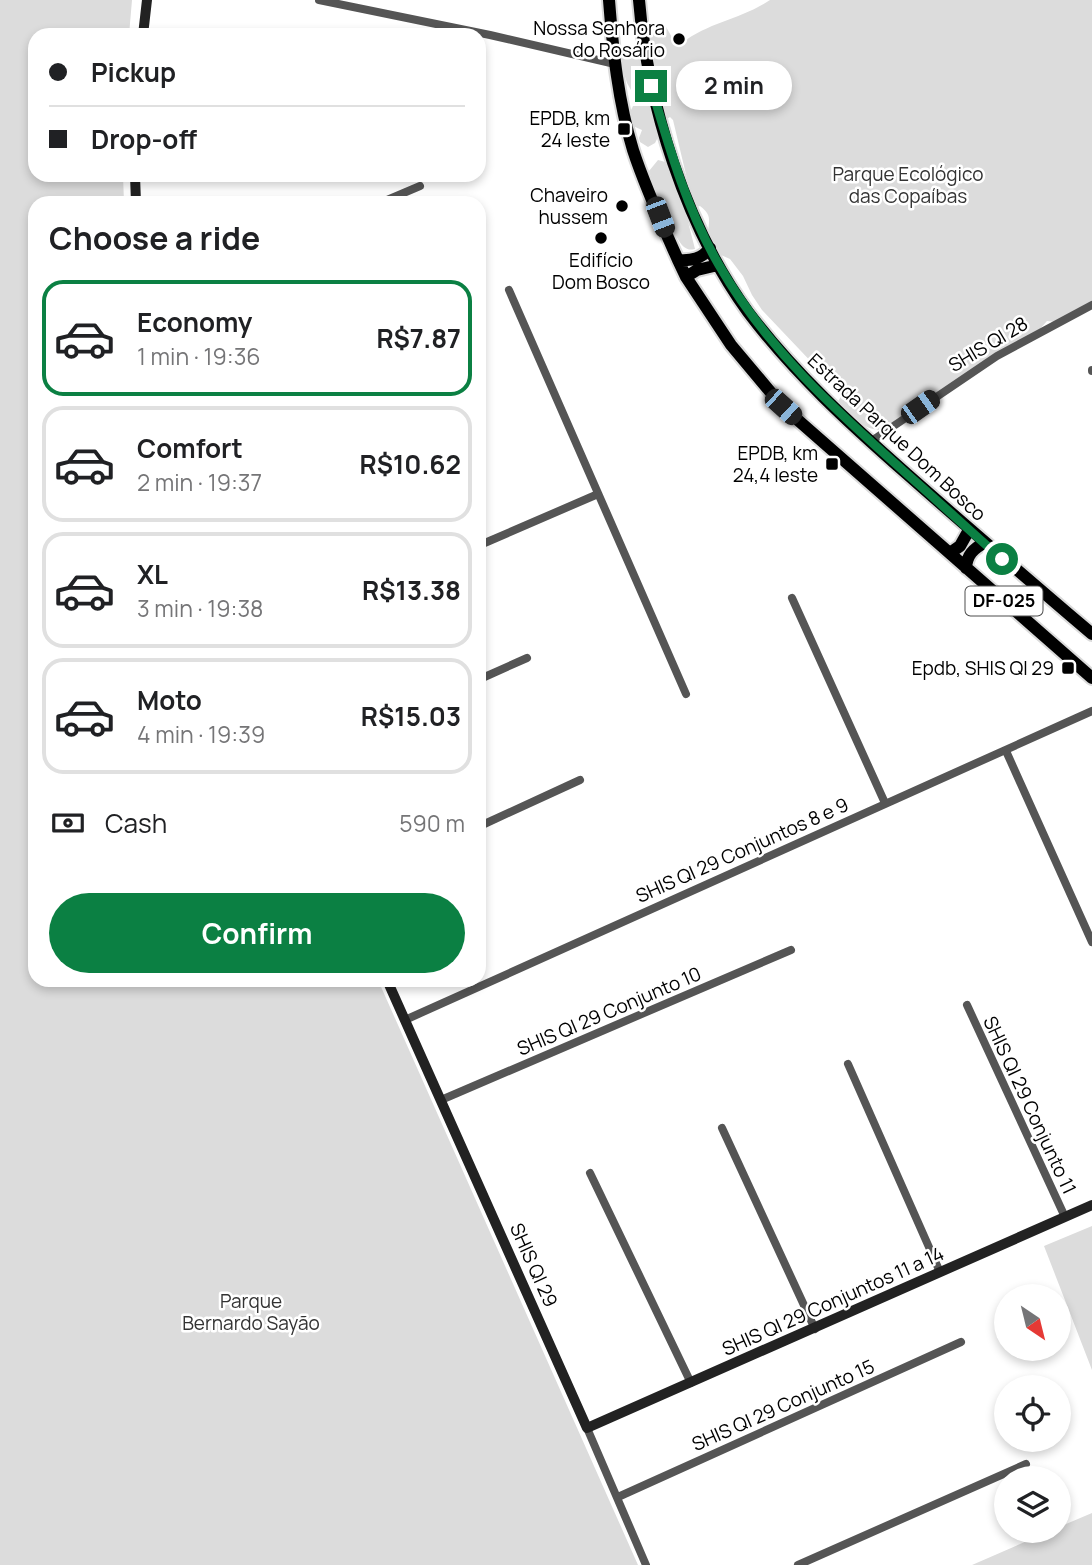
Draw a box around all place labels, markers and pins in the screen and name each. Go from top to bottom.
place label: Nossa Senhora do Rosário [533,15,665,63]
marker: Nossa Senhora do Rosário [671,31,687,47]
place label: EPDB, km 24 leste [529,105,610,153]
marker: EPDB, km 24 leste [616,121,632,137]
place label: Chaveiro hussem [530,182,608,230]
marker: Chaveiro hussem [614,198,630,214]
marker: Edifício Dom Bosco [593,230,609,246]
place label: Edifício Dom Bosco [552,247,650,295]
place label: EPDB, km 24,4 leste [733,440,818,488]
marker: EPDB, km 24,4 leste [824,456,840,472]
place label: Epdb, SHIS QI 29 [912,655,1054,681]
marker: Epdb, SHIS QI 29 [1060,660,1076,676]

